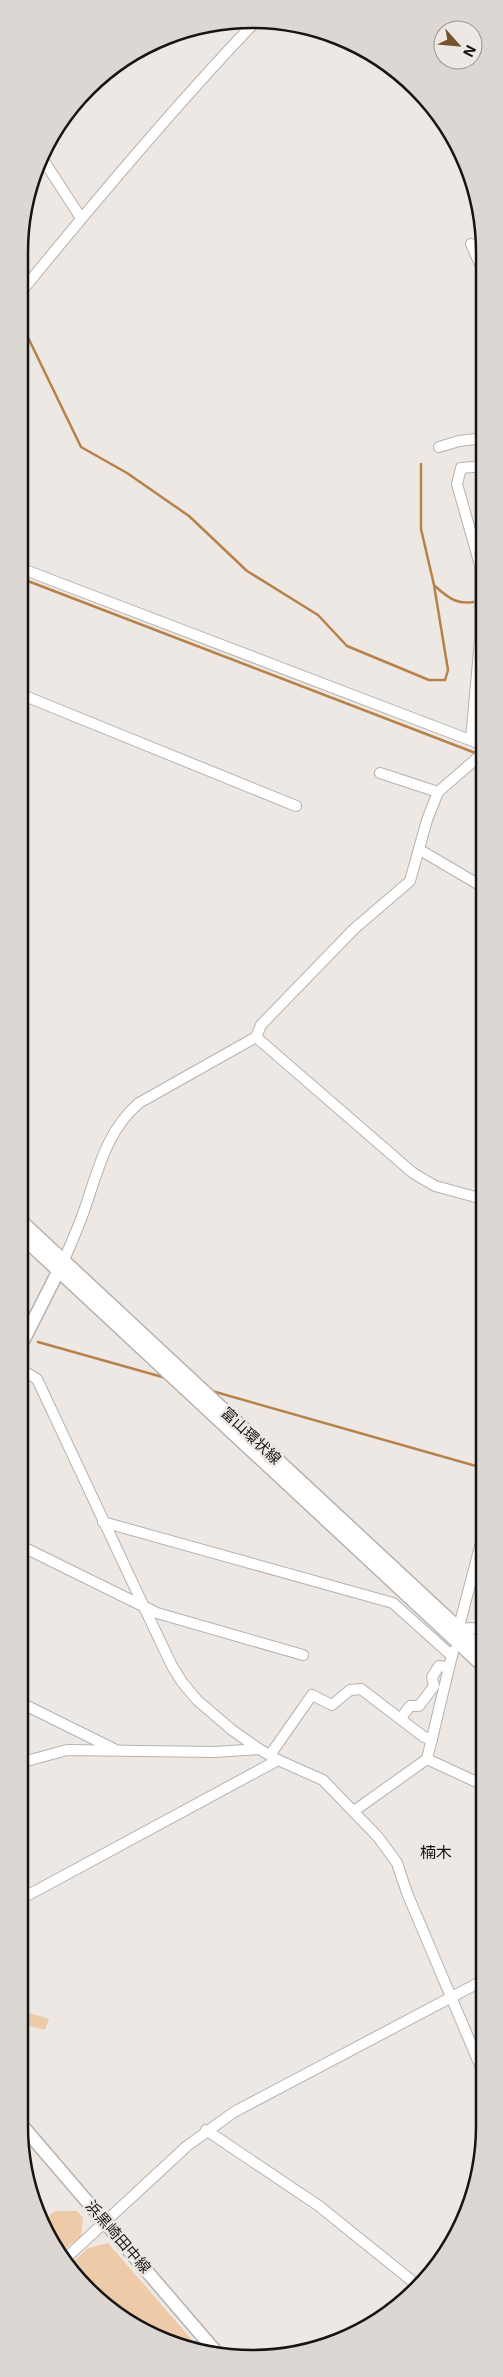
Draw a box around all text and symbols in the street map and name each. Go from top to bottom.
north arrow [433,20,483,70]
text: N [460,43,480,60]
street label: 富山環状線 [217,1403,285,1468]
district label: 楠木 [420,1842,452,1862]
street label: 浜黒崎田中線 [82,2196,155,2277]

